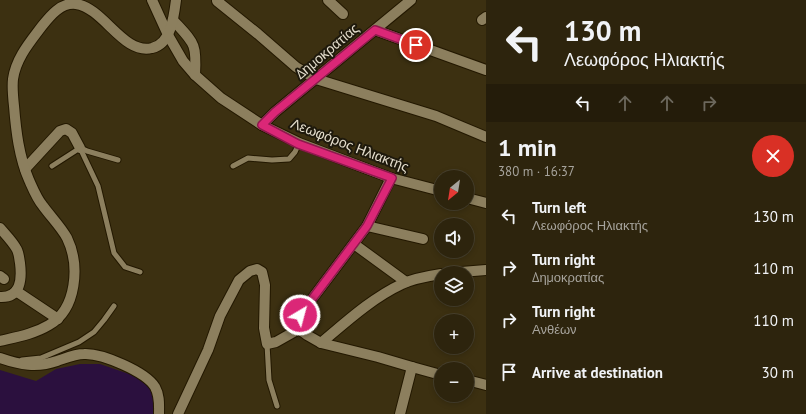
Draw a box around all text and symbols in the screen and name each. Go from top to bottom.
text: 130 m [564,12,641,49]
icon: left [498,16,550,68]
street label: Δημοκρατίας [291,19,363,83]
pin [399,28,433,62]
icon: arrive [405,34,427,56]
text: Λεωφόρος Ηλιακτής [564,48,725,71]
icon: left [572,92,594,114]
icon: ahead [614,92,636,114]
icon: ahead [656,92,678,114]
icon: right [698,92,720,114]
street label: Λεωφόρος Ηλιακτής [288,114,412,176]
text: 1 min [498,132,557,163]
button: close [752,135,794,177]
text: 380 m · 16:37 [498,163,575,180]
north arrow [434,170,474,210]
map controls [434,170,474,402]
text: Turn left [532,198,586,217]
icon: left [498,205,520,227]
text: 130 m [753,207,794,226]
text: Λεωφόρος Ηλιακτής [532,217,648,234]
button: sound [434,218,474,258]
text: Turn right [532,250,595,269]
icon: right [498,257,520,279]
text: 110 m [753,259,794,278]
button: layers [434,266,474,306]
text: Δημοκρατίας [532,269,604,286]
position arrow [279,294,321,336]
text: Turn right [532,302,595,321]
icon: right [498,309,520,331]
text: 110 m [753,311,794,330]
button: + [434,314,474,354]
text: Ανθέων [532,321,577,338]
icon: arrive [498,361,520,383]
button: − [434,362,474,402]
text: Arrive at destination [532,363,663,382]
text: 30 m [761,363,794,382]

